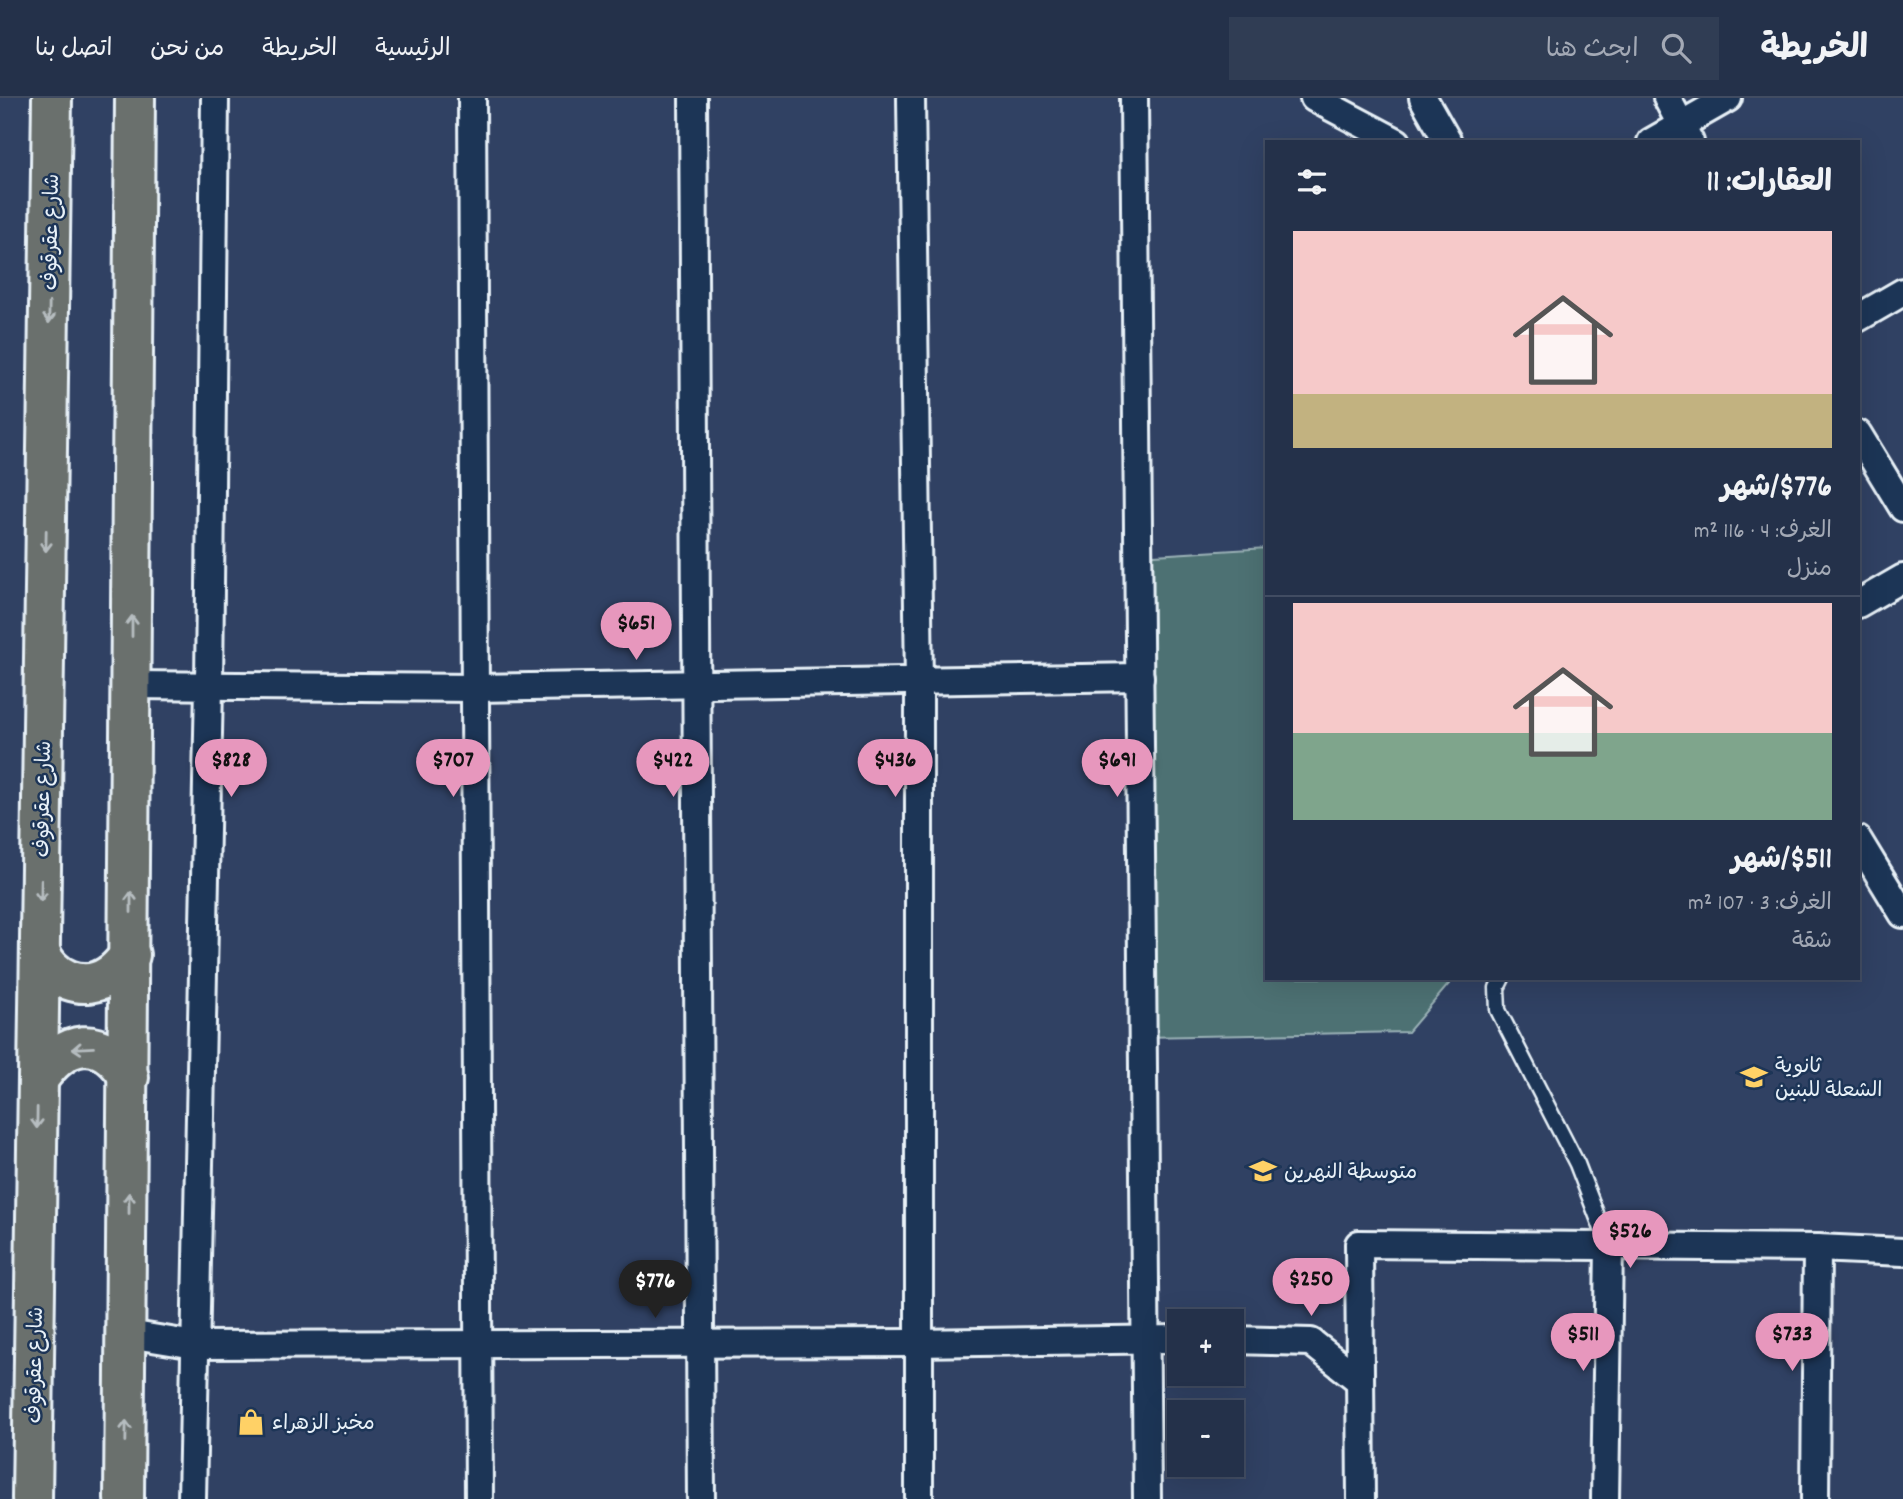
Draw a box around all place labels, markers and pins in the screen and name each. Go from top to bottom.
pin: $651 [595,602,677,662]
pin: $828 [190,740,272,799]
pin: $707 [412,740,494,799]
pin: $422 [632,740,714,799]
pin: $436 [854,740,936,799]
pin: $691 [1076,740,1158,799]
place label: ثانوية الشعلة للبنين [1775,1053,1882,1107]
school or university icon: ثانوية الشعلة للبنين [1739,1062,1769,1092]
school or university icon: متوسطة النهرين [1248,1156,1278,1186]
place label: متوسطة النهرين [1284,1159,1417,1189]
pin: $526 [1589,1210,1671,1270]
pin: $250 [1270,1258,1352,1318]
pin: $776 [614,1260,696,1320]
pin: $511 [1542,1314,1624,1373]
pin: $733 [1751,1314,1833,1373]
shop icon: مخبز الزهراء [236,1407,266,1437]
place label: مخبز الزهراء [272,1410,375,1440]

